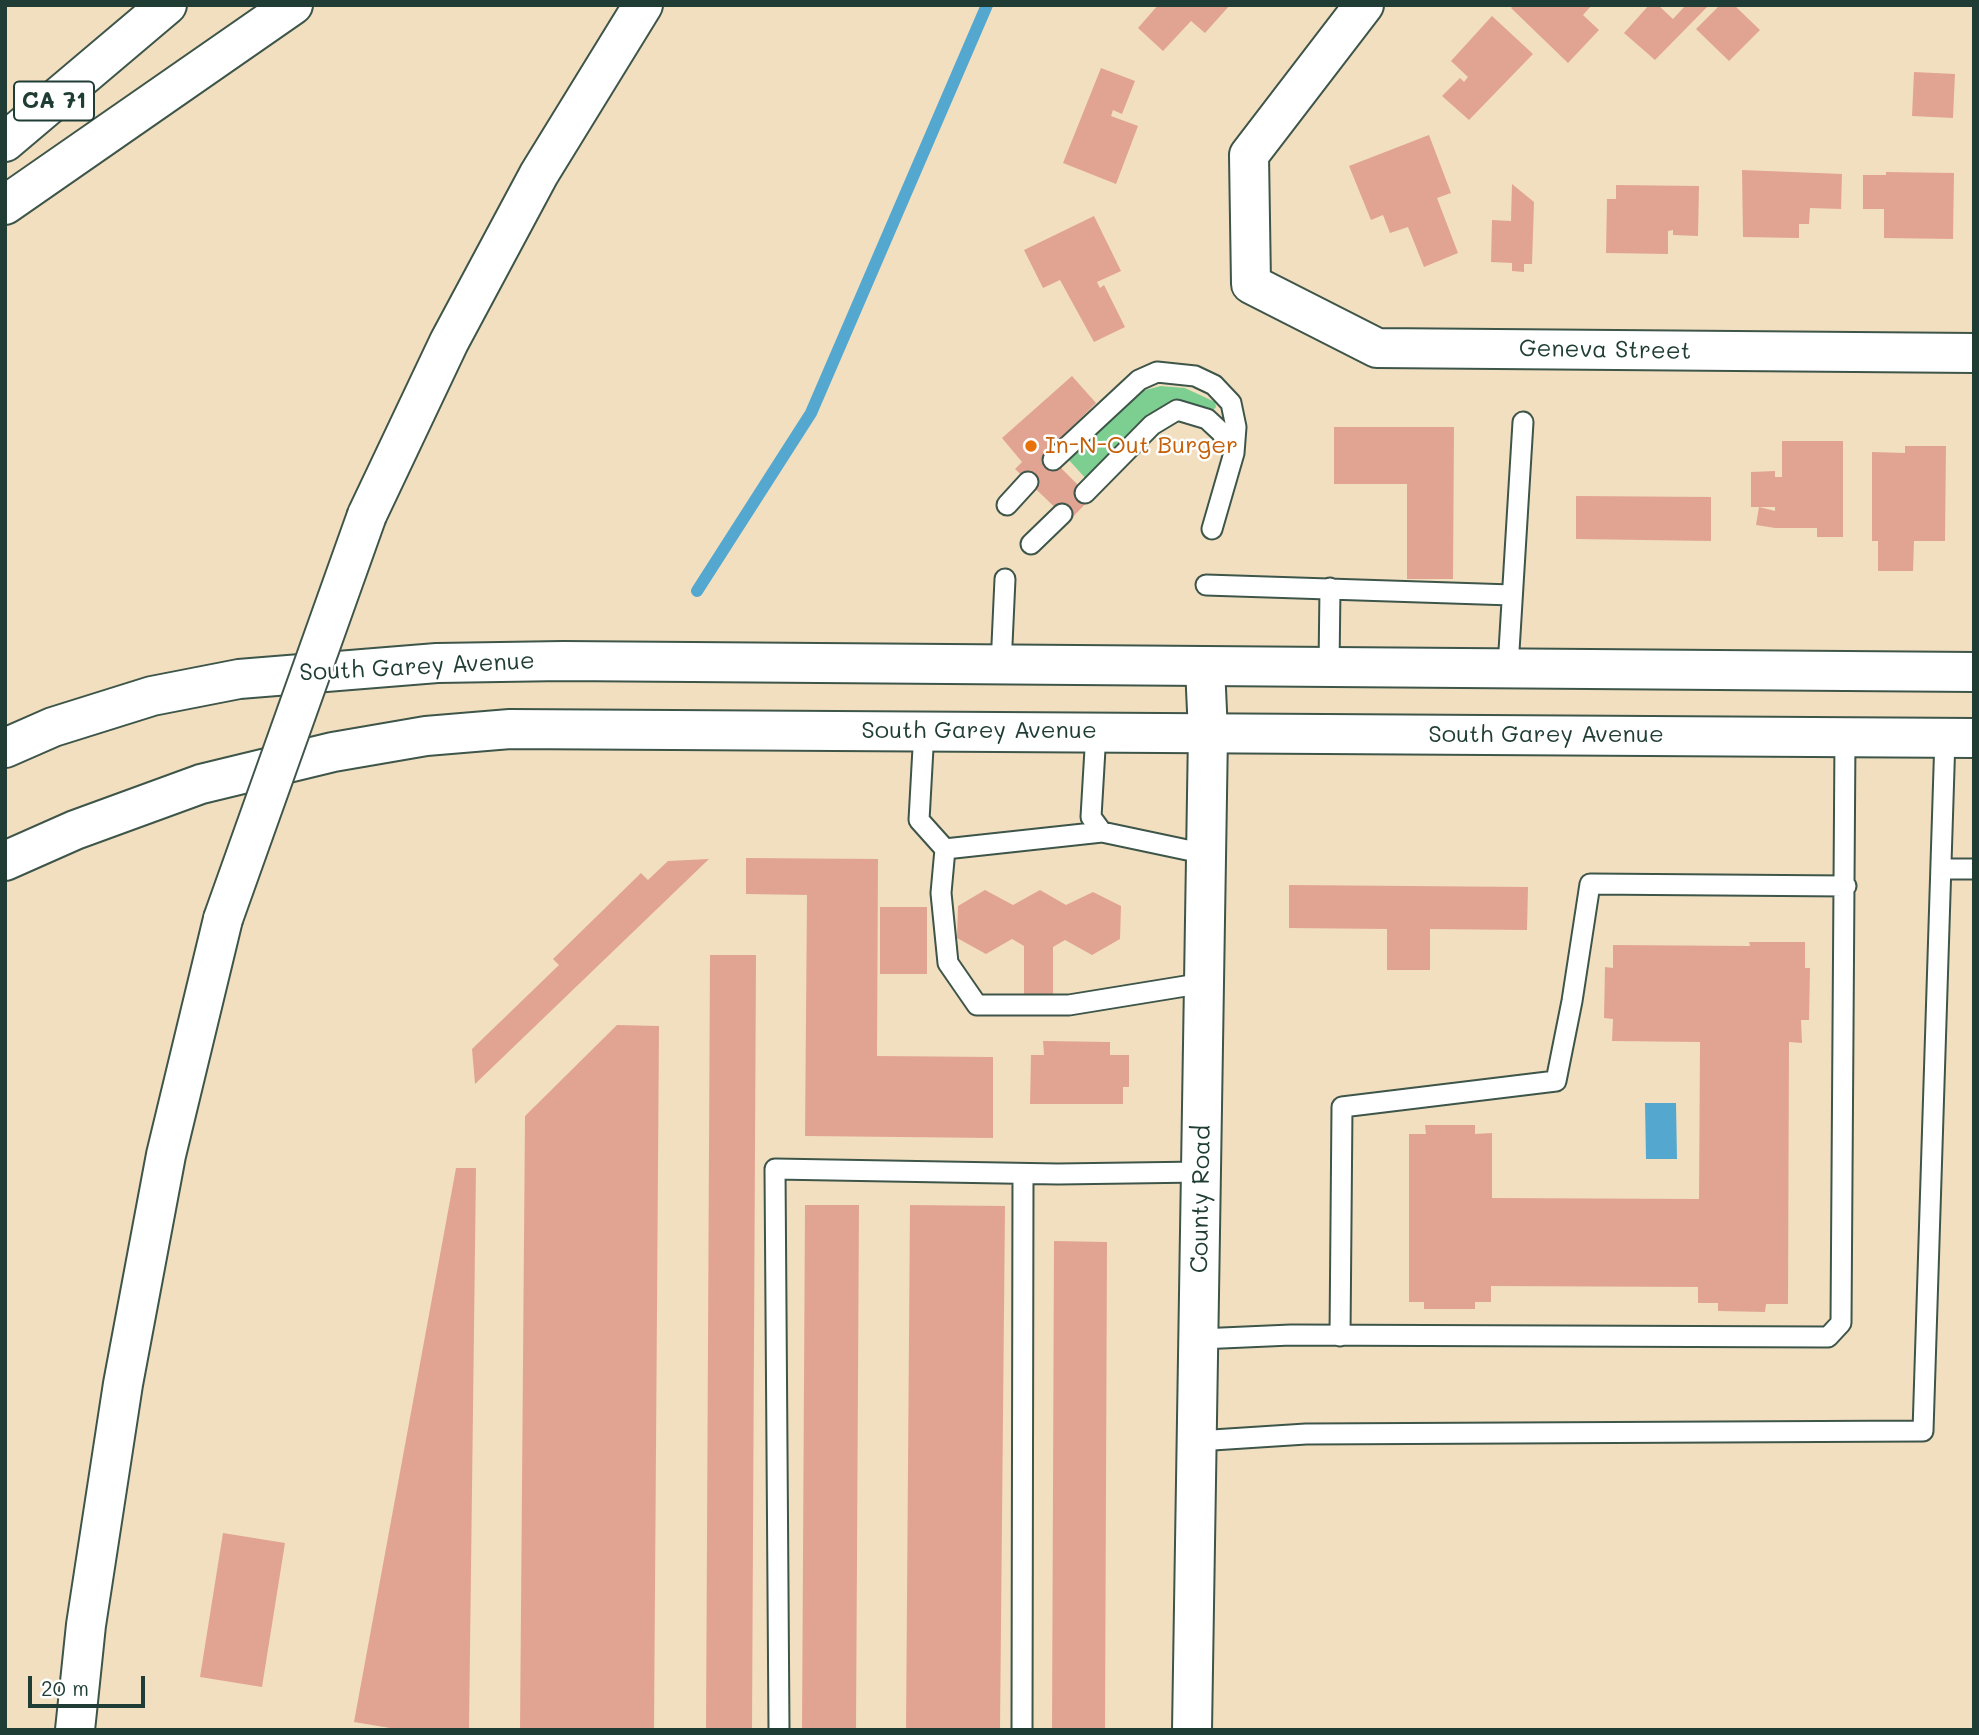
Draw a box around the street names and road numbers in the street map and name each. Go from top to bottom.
road number: CA 71 [14,82,94,120]
street label: Geneva Street [1519,334,1691,366]
street label: South Garey Avenue [299,646,535,688]
street label: South Garey Avenue [861,717,1097,745]
street label: South Garey Avenue [1428,721,1664,749]
street label: County Road [1185,1125,1217,1273]

